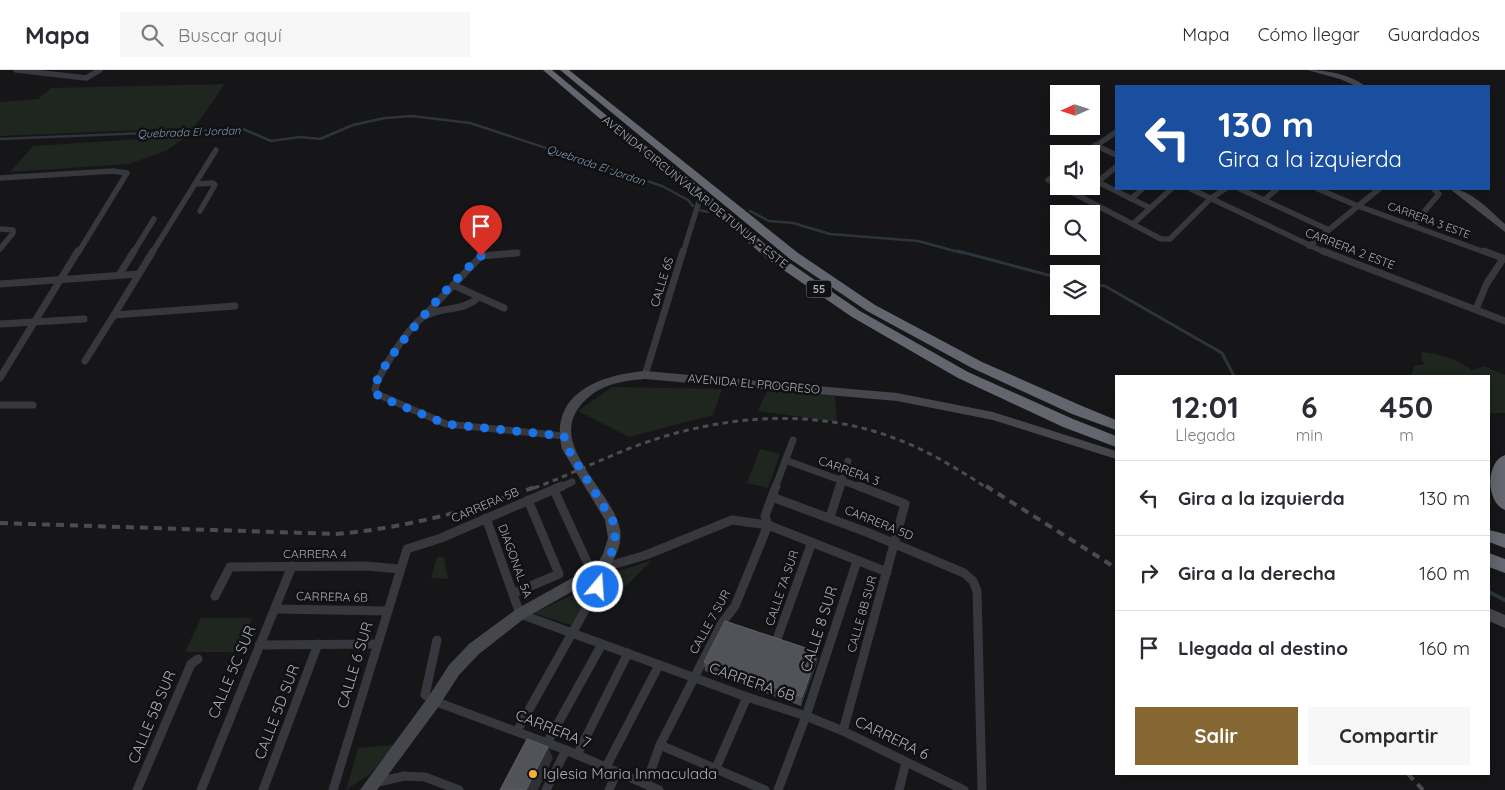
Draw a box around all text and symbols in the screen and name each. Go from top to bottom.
search box [120,12,470,57]
text: Mapa [25,20,90,50]
icon: search [138,21,166,49]
text: Buscar aquí [178,23,282,47]
text: Mapa [1182,23,1230,46]
text: Cómo llegar [1258,23,1360,46]
text: Guardados [1388,23,1480,46]
north arrow [1050,85,1100,135]
map controls [1050,85,1100,315]
text: 130 m [1218,102,1314,146]
icon: left [1135,105,1200,170]
street label: AVENIDA CIRCUNVALAR DE TUNJA - ESTE [600,112,791,271]
water label: Quebrada El Jordan [137,123,241,141]
water label: Quebrada El Jordan [545,142,648,189]
button: sound [1050,145,1100,195]
text: Gira a la izquierda [1218,145,1402,173]
street label: CARRERA 3 ESTE [1386,199,1472,241]
pin [460,205,502,256]
button: search [1050,205,1100,255]
icon: arrive [467,212,495,240]
street label: CARRERA 2 ESTE [1303,224,1397,273]
street label: CALLE 6S [647,255,676,309]
button: layers [1050,265,1100,315]
road number: 55 [806,280,832,298]
street label: AVENIDA EL PROGRESO [687,370,821,397]
text: 12:01 [1172,388,1239,426]
text: 6 [1301,388,1318,426]
text: 450 [1380,388,1433,426]
text: Llegada [1175,425,1235,445]
text: min [1296,425,1323,445]
text: m [1399,425,1414,445]
street label: CARRERA 3 [817,453,882,489]
street label: CARRERA 5B [449,484,521,525]
icon: left [1135,484,1163,512]
text: Gira a la izquierda [1178,486,1345,510]
text: 130 m [1419,486,1470,510]
street label: CARRERA 5D [843,502,916,543]
street label: DIAGONAL 5A [495,522,536,600]
street label: CARRERA 4 [283,546,347,561]
street label: CALLE 7A SUR [762,548,801,628]
icon: right [1135,559,1163,587]
position arrow [571,560,623,612]
text: Gira a la derecha [1178,561,1336,585]
text: 160 m [1419,561,1470,585]
street label: CALLE 8B SUR [843,574,880,654]
street label: CALLE 8 SUR [796,583,841,674]
street label: CALLE 7 SUR [686,587,733,657]
street label: CARRERA 6B [296,588,368,605]
street label: CALLE 6 SUR [332,619,377,710]
street label: CALLE 5C SUR [203,622,260,721]
icon: arrive [1135,634,1163,662]
text: Llegada al destino [1178,636,1348,660]
text: 160 m [1419,636,1470,660]
street label: CARRERA 6B [707,658,798,705]
street label: CALLE 5D SUR [250,662,303,762]
street label: CALLE 5B SUR [123,667,180,766]
street label: CARRERA 7 [513,705,594,752]
button: Salir [1135,707,1298,765]
button: Compartir [1308,707,1470,765]
street label: CARRERA 6 [852,711,932,764]
place label: Iglesia Maria Inmaculada [543,764,717,783]
marker: Iglesia Maria Inmaculada [527,768,539,780]

